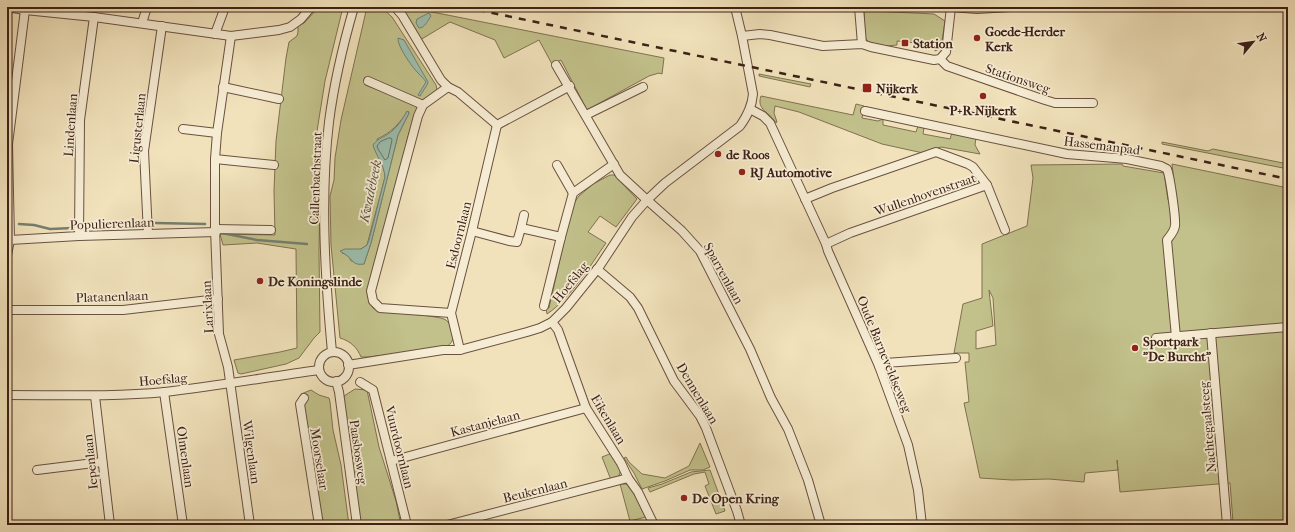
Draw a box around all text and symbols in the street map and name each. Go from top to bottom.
north arrow [1233,22,1273,62]
place label: Goede-Herder Kerk [985,24,1066,54]
text: N [1254,31,1269,45]
marker: Goede-Herder Kerk [972,33,982,43]
place label: Station [913,36,953,51]
marker: Station [900,38,910,48]
street label: Stationsweg [984,60,1053,97]
place label: Nijkerk [876,81,919,96]
marker: Nijkerk [861,82,873,94]
marker: P+R Nijkerk [978,91,988,101]
street label: Lindenlaan [61,92,80,157]
street label: Ligusterlaan [126,92,149,164]
place label: P+R Nijkerk [949,103,1018,118]
street label: Callenbachstraat [306,131,325,225]
street label: Hassemanpad [1063,133,1142,158]
place label: de Roos [726,147,770,162]
marker: de Roos [713,149,723,159]
water label: Kwadebeek [355,158,385,225]
place label: RJ Automotive [750,165,832,181]
marker: RJ Automotive [737,167,747,177]
street label: Wullenhovenstraat [872,170,978,219]
street label: Esdoornlaan [443,199,474,270]
street label: Populierenlaan [69,215,155,232]
street label: Sparrenlaan [701,240,747,307]
street label: Hoefslag [549,258,592,306]
place label: De Koningslinde [268,274,363,290]
marker: De Koningslinde [255,276,265,286]
street label: Larixlaan [199,280,216,334]
street label: Platanenlaan [75,288,149,305]
street label: Oude Barneveldseweg [854,294,915,416]
place label: Sportpark "De Burcht" [1142,334,1211,364]
marker: Sportpark "De Burcht" [1130,343,1140,353]
street label: Dennenlaan [673,360,722,427]
street label: Hoefslag [138,370,189,389]
street label: Nachtegaalsteeg [1196,380,1219,473]
street label: Eikenlaan [588,392,630,447]
street label: Vuurdoornlaan [382,403,417,490]
street label: Kastanjelaan [449,407,522,440]
street label: Wilgenlaan [239,418,263,485]
street label: Paasbosweg [347,419,371,487]
street label: Olmenlaan [174,425,197,489]
street label: Moorselaar [307,427,332,492]
street label: Iepenlaan [80,433,101,490]
street label: Beukenlaan [501,475,569,506]
place label: De Open Kring [692,491,780,507]
marker: De Open Kring [679,493,689,503]

